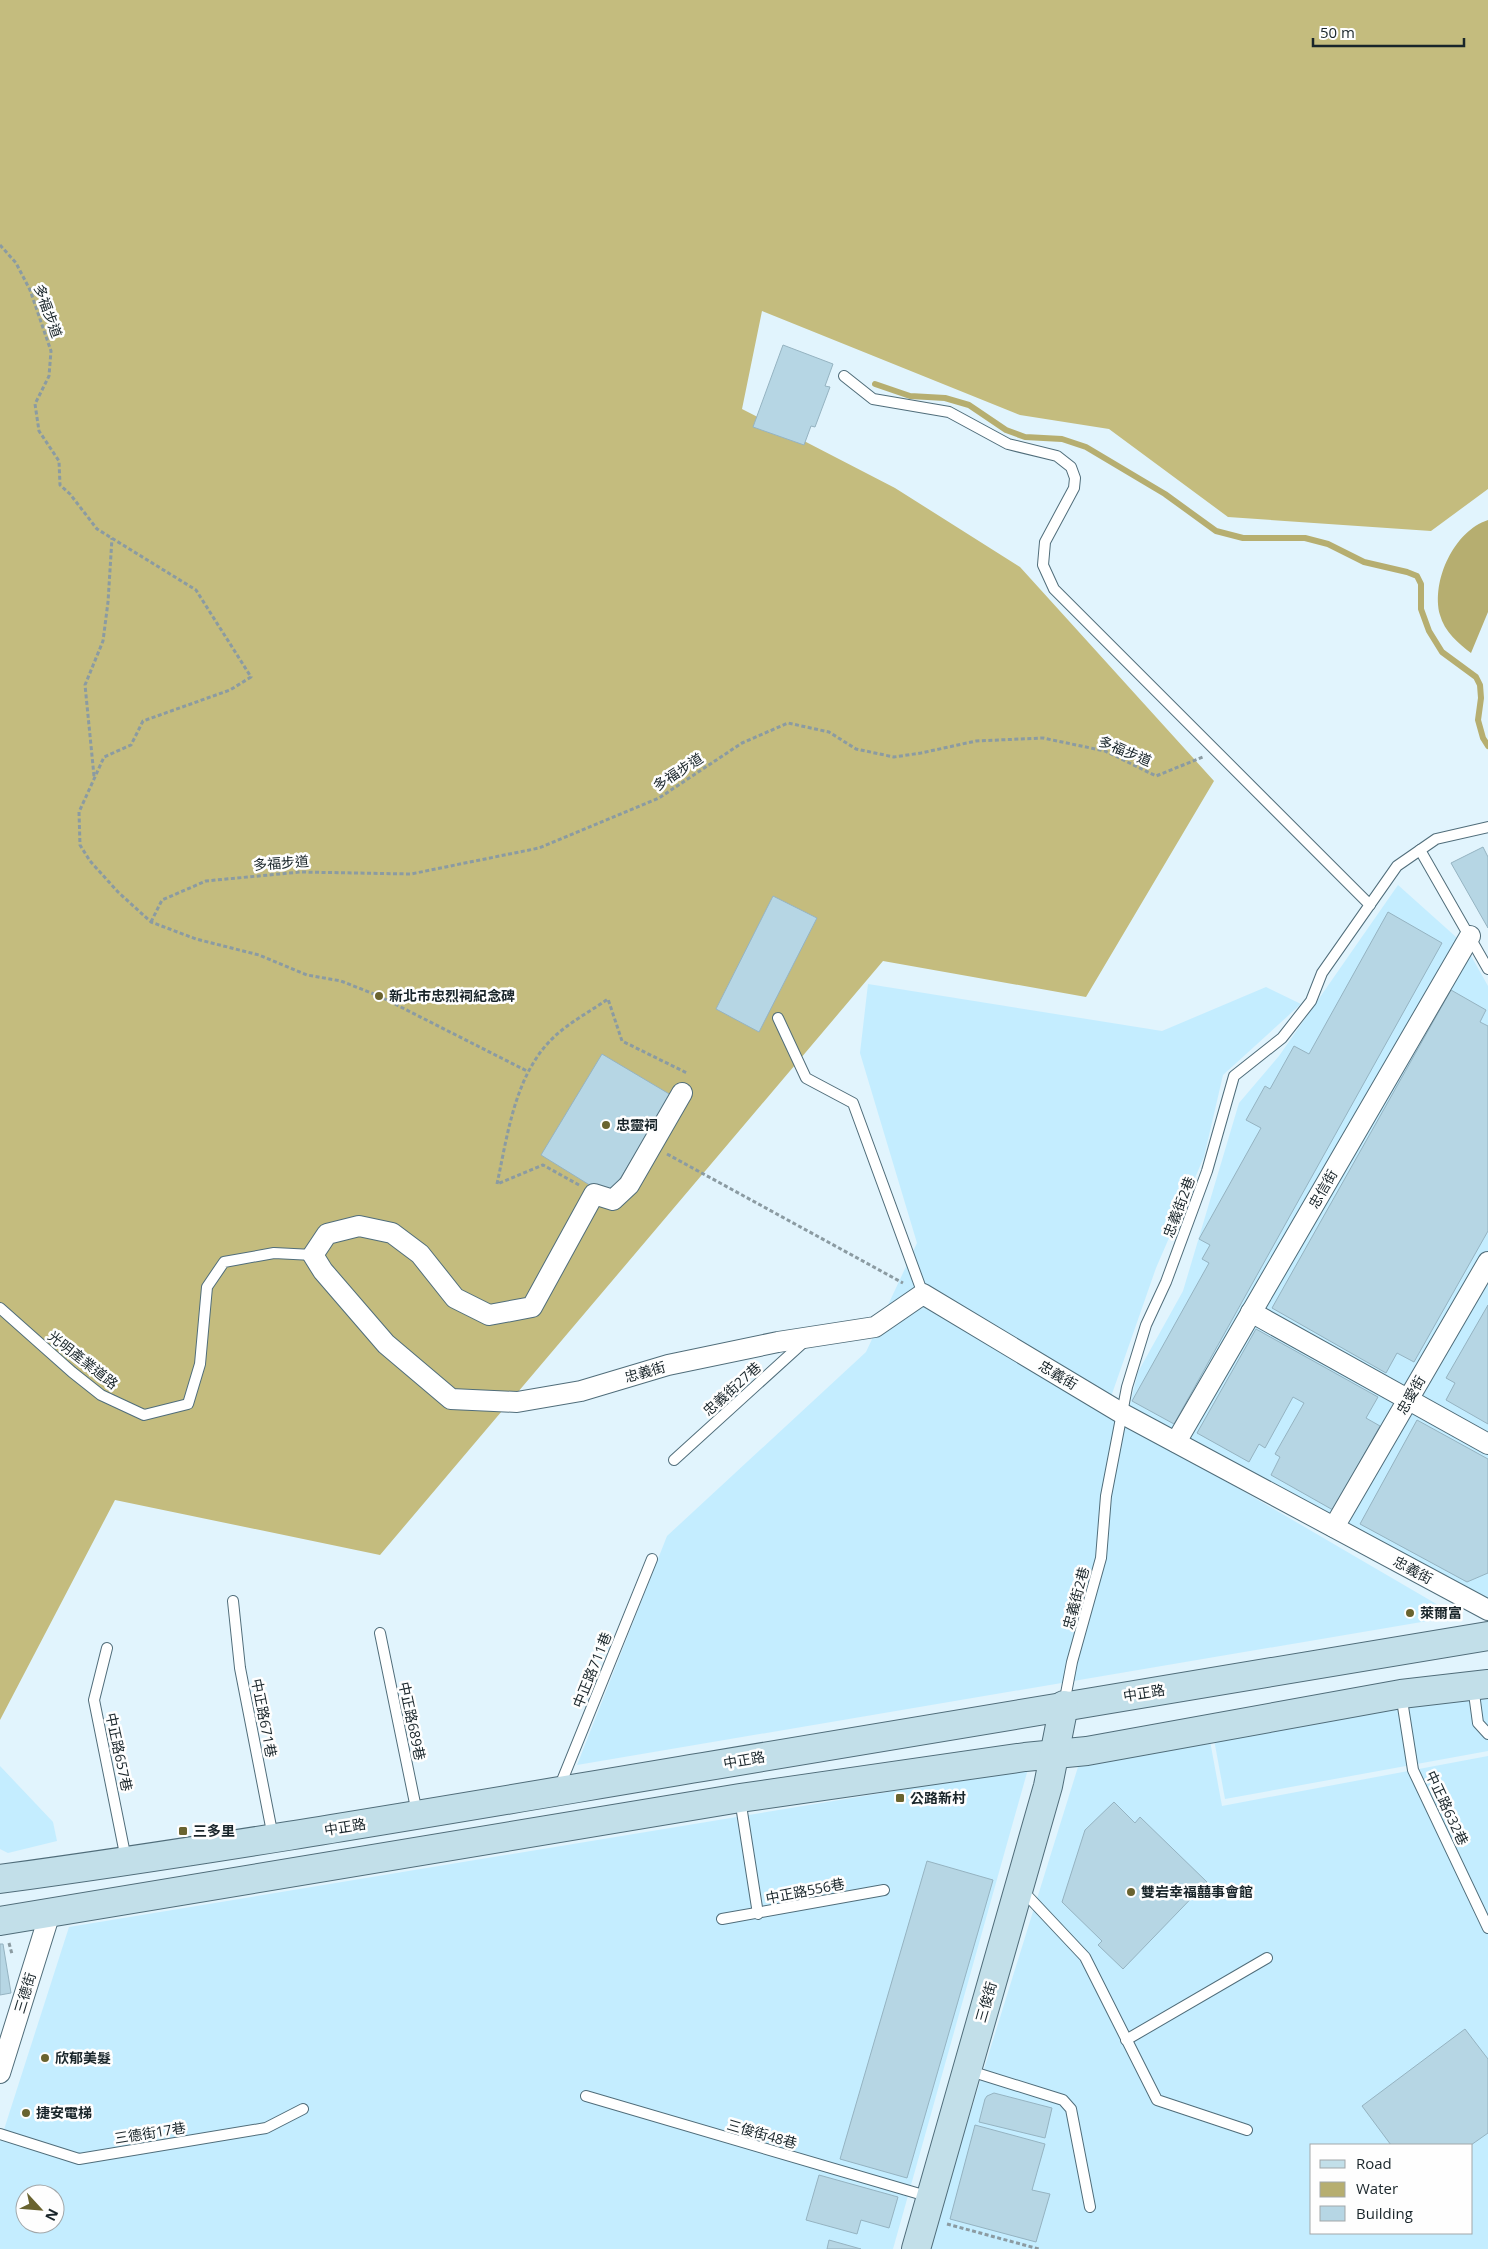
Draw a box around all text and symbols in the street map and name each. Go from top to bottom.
scale bar [1313,15,1464,47]
text: 50 m [1320,22,1355,42]
street label: 多福步道 [30,281,67,340]
street label: 多福步道 [1096,731,1155,770]
street label: 多福步道 [649,748,706,795]
street label: 多福步道 [252,851,310,874]
place label: 新北市忠烈祠紀念碑 [389,986,515,1005]
marker: 新北市忠烈祠紀念碑 [373,990,385,1002]
place label: 忠靈祠 [616,1115,658,1134]
marker: 忠靈祠 [600,1119,612,1131]
street label: 忠信街 [1304,1166,1341,1212]
street label: 忠義街2巷 [1158,1174,1199,1240]
street label: 光明產業道路 [44,1326,122,1393]
street label: 忠義街 [1035,1356,1081,1394]
street label: 忠義街 [622,1357,668,1386]
street label: 忠義街27巷 [699,1357,765,1420]
street label: 忠愛街 [1392,1372,1429,1418]
street label: 忠義街 [1390,1551,1436,1588]
street label: 忠義街2巷 [1058,1564,1093,1631]
place label: 萊爾富 [1420,1603,1462,1622]
marker: 萊爾富 [1404,1607,1416,1619]
street label: 中正路711巷 [568,1629,615,1710]
street label: 中正路671巷 [248,1677,281,1759]
street label: 中正路689巷 [395,1680,430,1762]
street label: 中正路 [1122,1680,1166,1705]
street label: 中正路657巷 [102,1711,137,1793]
street label: 中正路 [722,1747,766,1773]
street label: 中正路632巷 [1422,1768,1473,1848]
place label: 公路新村 [910,1788,966,1807]
marker: 公路新村 [894,1792,906,1804]
street label: 中正路 [323,1814,367,1839]
place label: 三多里 [193,1821,235,1840]
marker: 三多里 [177,1825,189,1837]
street label: 中正路556巷 [764,1874,846,1907]
place label: 雙岩幸福囍事會館 [1141,1882,1253,1901]
marker: 雙岩幸福囍事會館 [1125,1886,1137,1898]
street label: 三德街 [9,1970,40,2016]
street label: 三俊街 [971,1979,1000,2025]
place label: 欣郁美髮 [55,2048,111,2067]
marker: 欣郁美髮 [39,2052,51,2064]
place label: 捷安電梯 [36,2103,92,2122]
marker: 捷安電梯 [20,2107,32,2119]
street label: 三俊街48巷 [725,2114,799,2153]
street label: 三德街17巷 [113,2117,187,2148]
legend [1310,2144,1473,2234]
text: Road [1356,2153,1392,2173]
text: Water [1356,2178,1398,2198]
north arrow [15,2184,65,2234]
text: Building [1356,2203,1413,2223]
text: N [41,2206,63,2224]

